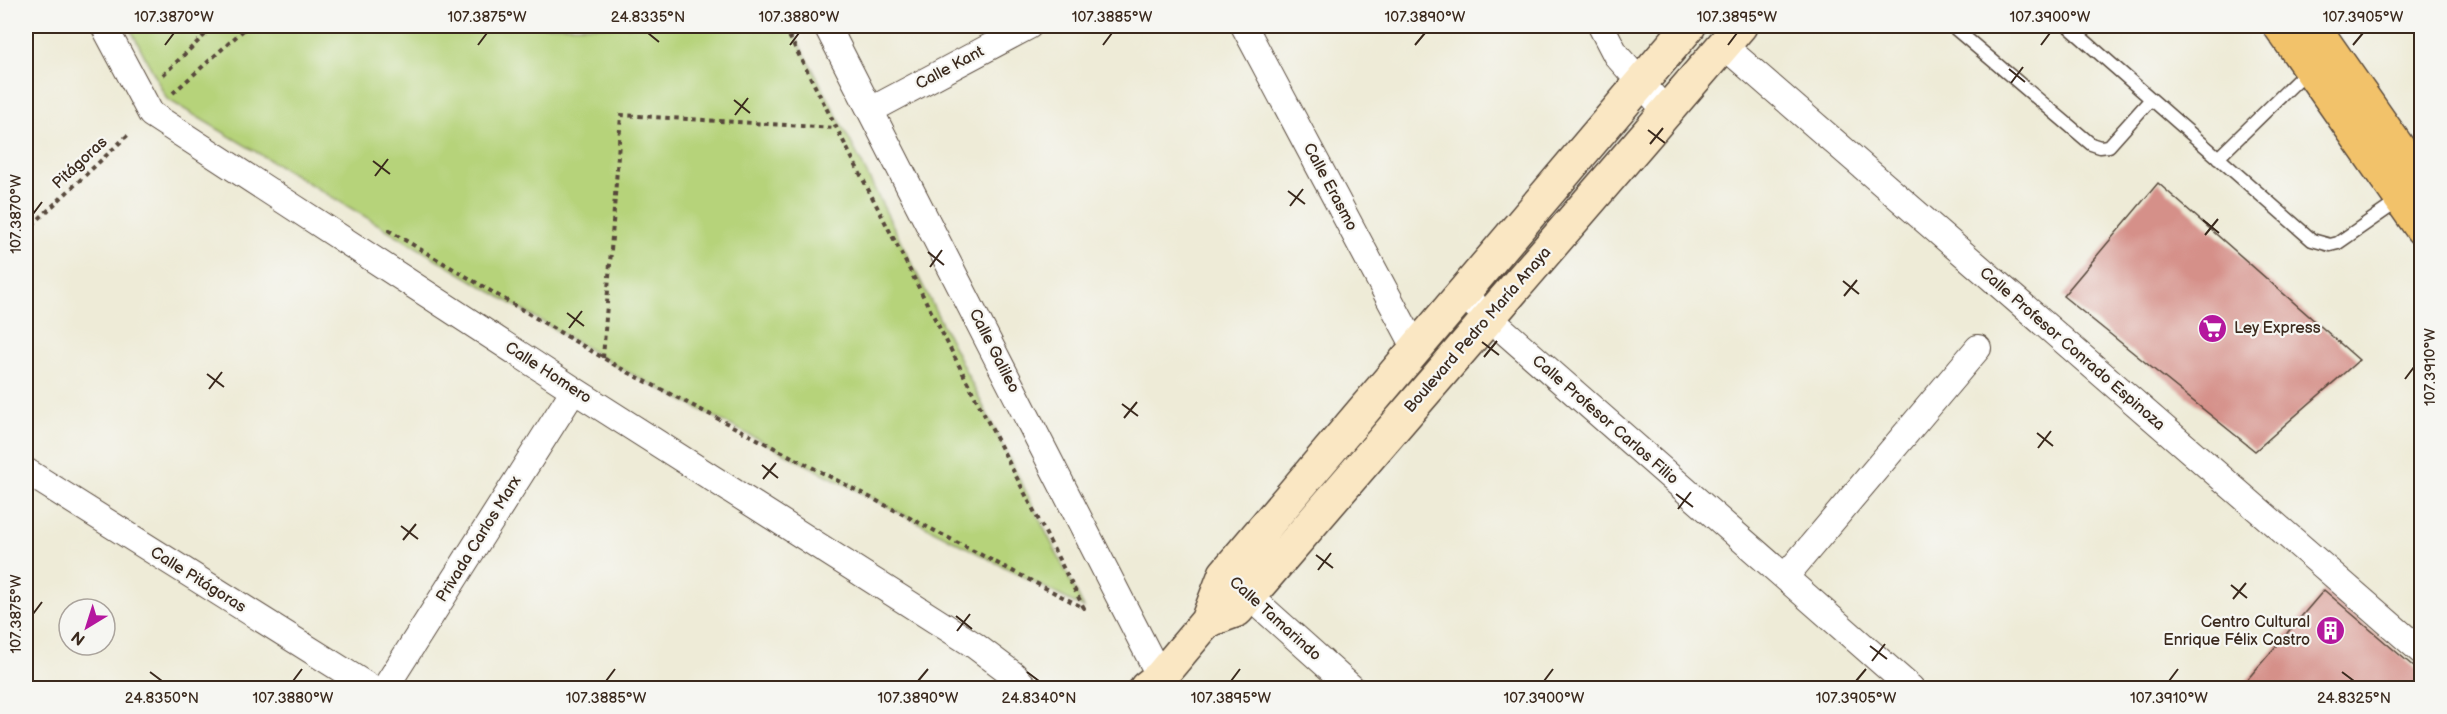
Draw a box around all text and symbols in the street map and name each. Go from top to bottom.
text: 107.3870°W [134,8,214,27]
text: 107.3875°W [447,8,527,27]
text: 24.8335°N [611,8,685,27]
text: 107.3880°W [758,8,840,27]
text: 107.3885°W [1072,8,1153,27]
text: 107.3890°W [1385,8,1466,27]
text: 107.3895°W [1697,8,1778,27]
text: 107.3900°W [2009,8,2091,27]
text: 107.3905°W [2323,8,2404,27]
street label: Calle Kant [913,42,987,94]
street label: Pitágoras [49,133,111,193]
street label: Calle Erasmo [1299,140,1361,234]
text: 107.3870°W [7,174,26,254]
street label: Boulevard Pedro María Anaya [1401,243,1555,417]
street label: Calle Profesor Conrado Espinoza [1975,263,2169,435]
street label: Calle Galileo [965,306,1023,396]
supermarket icon: Ley Express [2197,312,2229,344]
place label: Ley Express [2234,319,2321,338]
text: 107.3910°W [2421,328,2440,406]
street label: Calle Homero [501,338,595,408]
street label: Calle Profesor Carlos Filio [1528,351,1682,489]
street label: Privada Carlos Marx [432,472,526,606]
street label: Calle Pitágoras [147,543,249,617]
street label: Calle Tamarindo [1225,573,1325,665]
text: 107.3875°W [7,574,26,654]
north arrow [57,597,117,657]
place label: Centro Cultural Enrique Félix Castro [2163,613,2310,650]
building icon: Centro Cultural Enrique Félix Castro [2315,615,2347,647]
text: N [68,626,89,649]
text: 24.8350°N [125,689,199,708]
text: 107.3880°W [252,689,334,708]
text: 107.3885°W [566,689,647,708]
text: 107.3890°W [878,689,959,708]
text: 24.8340°N [1002,689,1076,708]
text: 107.3895°W [1191,689,1272,708]
text: 107.3900°W [1503,689,1585,708]
text: 107.3905°W [1816,689,1897,708]
text: 107.3910°W [2130,689,2208,708]
text: 24.8325°N [2317,689,2391,708]

